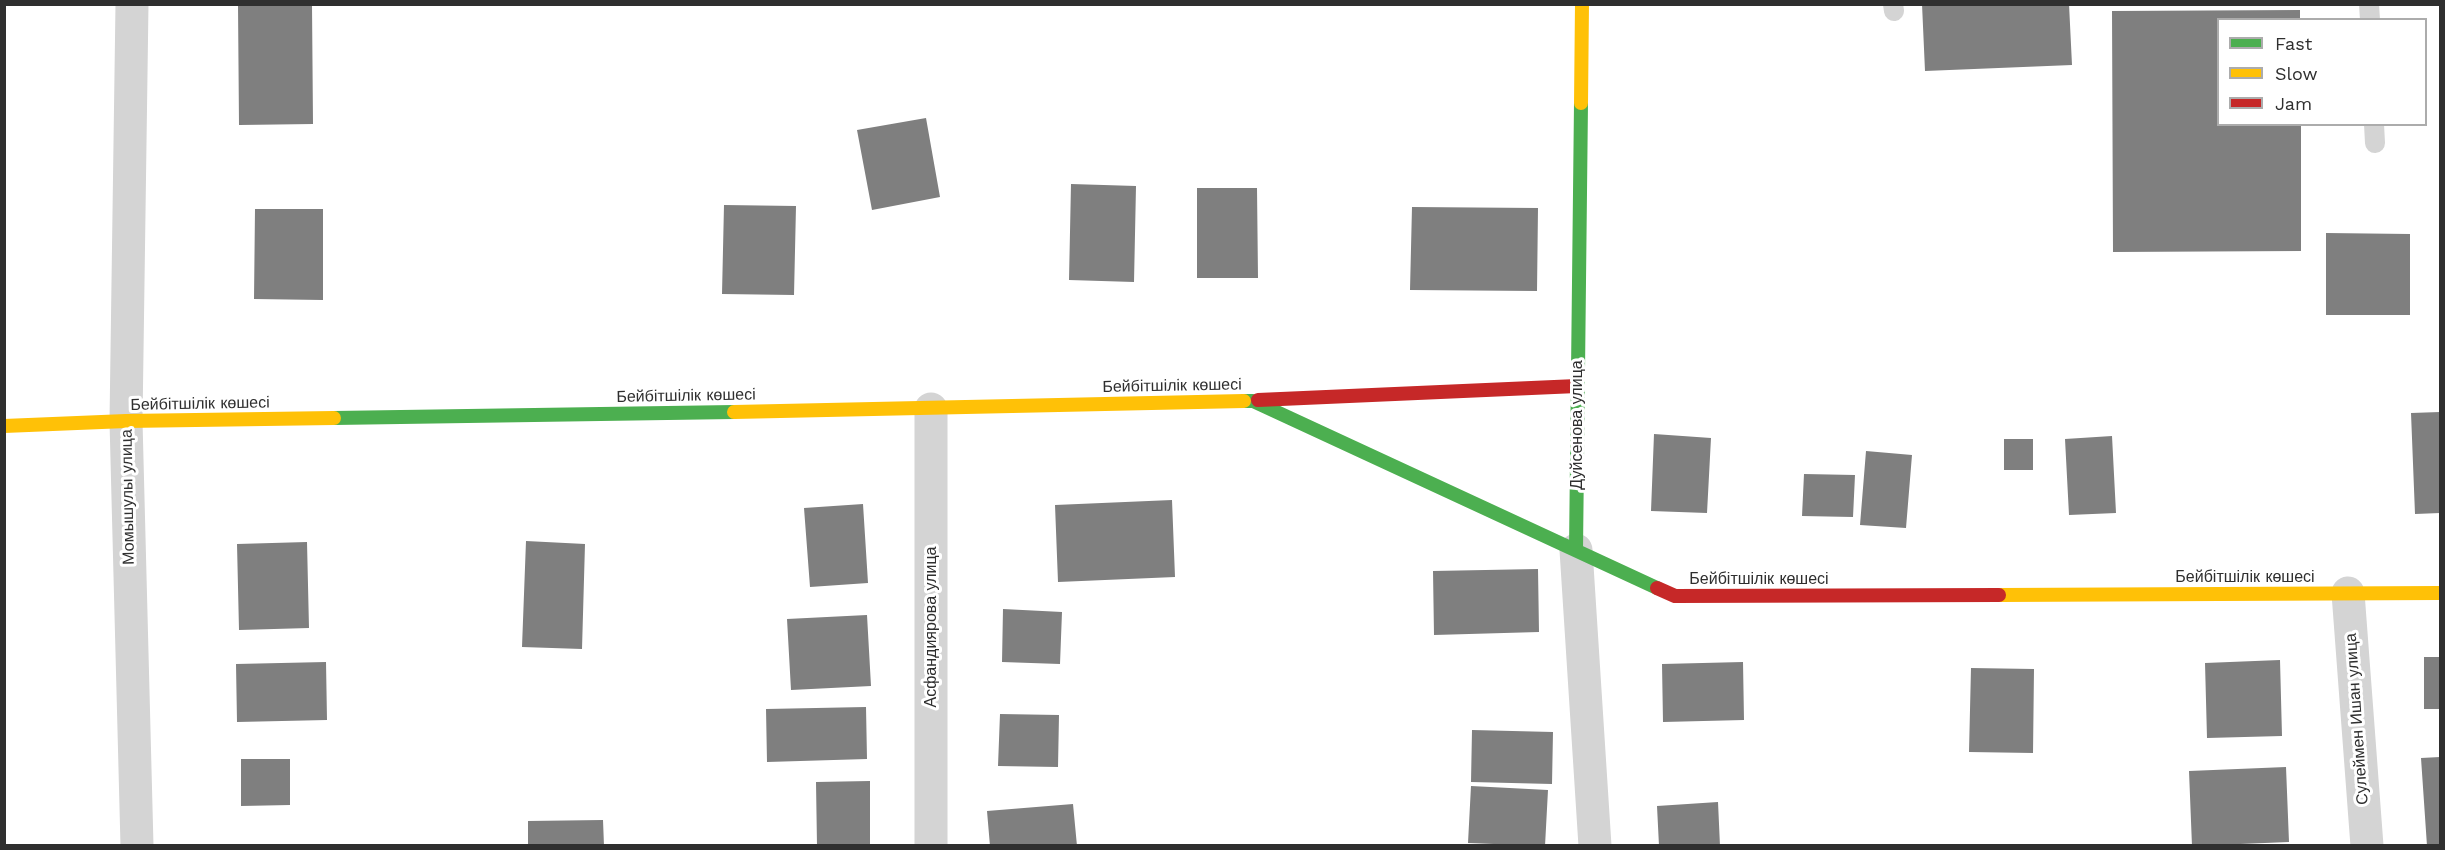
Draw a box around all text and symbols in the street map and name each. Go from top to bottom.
legend [2217,18,2427,126]
text: Fast [2275,33,2312,54]
text: Slow [2275,63,2318,84]
text: Jam [2275,93,2312,114]
street label: Дуйсенова улица [1567,360,1587,490]
street label: Бейбітшілік көшесі [1102,375,1242,397]
street label: Бейбітшілік көшесі [616,385,756,407]
street label: Бейбітшілік көшесі [130,393,270,415]
street label: Момышулы улица [117,429,139,565]
street label: Асфандиярова улица [921,547,941,707]
street label: Бейбітшілік көшесі [2175,567,2315,587]
street label: Бейбітшілік көшесі [1689,569,1829,589]
street label: Сулеймен Ишан улица [2341,633,2373,805]

